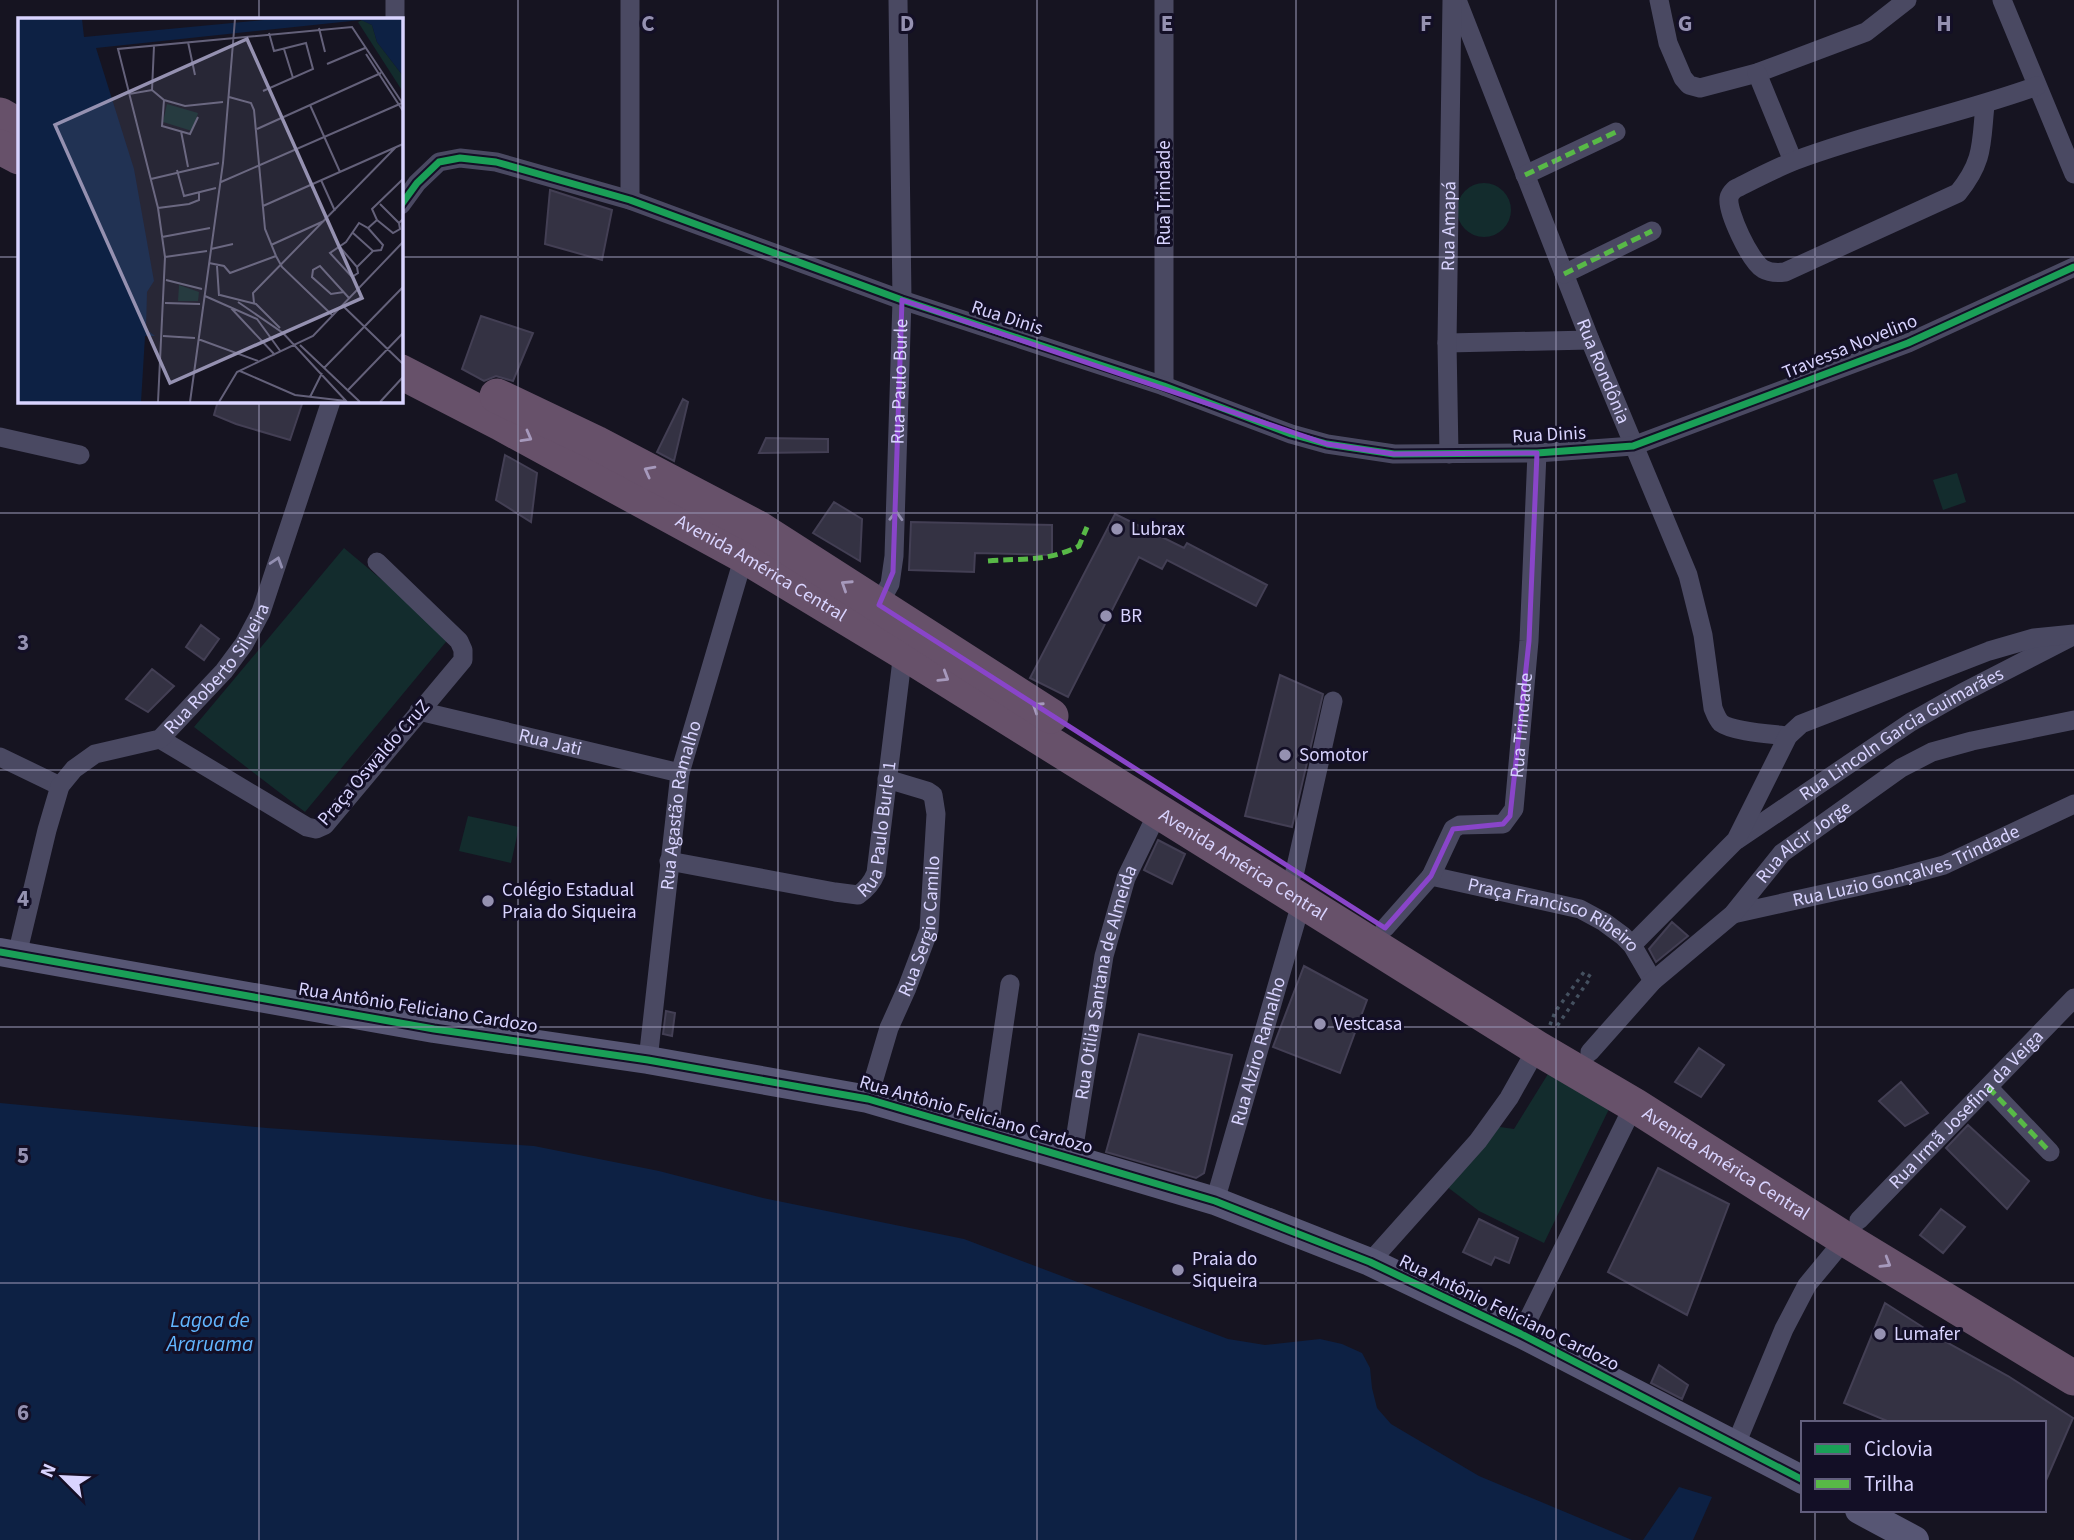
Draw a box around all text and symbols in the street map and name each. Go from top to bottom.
text: C [641,7,655,40]
text: D [900,7,914,40]
text: E [1161,7,1173,40]
text: F [1420,7,1432,40]
text: G [1678,7,1692,40]
text: H [1936,7,1952,40]
inset map [18,18,402,402]
street label: Rua Trindade [1151,140,1178,246]
street label: Rua Amapá [1435,181,1463,271]
street label: Rua Dinis [968,294,1046,342]
street label: Travessa Novelino [1778,308,1922,386]
street label: Rua Rondônia [1569,315,1637,428]
street label: Rua Paulo Burle [884,318,915,445]
street label: Rua Dinis [1511,420,1587,450]
one-way arrow [519,429,532,442]
one-way arrow [644,466,656,479]
street label: Avenida América Central [671,508,852,628]
one-way arrow [888,510,903,521]
place label: Lubrax [1131,516,1186,543]
marker: Lubrax [1109,521,1125,537]
one-way arrow [269,557,283,569]
one-way arrow [841,580,854,593]
street label: Rua Roberto Silveira [157,600,276,740]
place label: BR [1120,603,1142,630]
marker: BR [1098,608,1114,624]
text: 3 [17,626,29,659]
street label: Rua Lincoln Garcia Guimarães [1794,660,2008,807]
one-way arrow [936,669,949,682]
street label: Rua Trindade [1503,672,1540,779]
street label: Praça Oswaldo CruZ [312,694,436,832]
one-way arrow [1032,703,1045,716]
street label: Rua Agastão Ramalho [654,717,708,892]
street label: Rua Jati [516,722,585,763]
place label: Somotor [1299,742,1369,769]
marker: Somotor [1277,747,1293,763]
street label: Rua Paulo Burle 1 [851,760,903,904]
street label: Rua Alcir Jorge [1749,794,1857,889]
street label: Avenida América Central [1154,802,1333,927]
street label: Rua Luzio Gonçalves Trindade [1790,818,2024,914]
street label: Rua Sergio Camilo [891,855,947,1001]
street label: Rua Otilia Santana de Almeida [1068,860,1144,1102]
street label: Praça Francisco Ribeiro [1465,871,1647,957]
place label: Colégio Estadual Praia do Siqueira [502,877,637,926]
text: 4 [17,882,29,915]
marker: Colégio Estadual Praia do Siqueira [480,893,496,909]
street label: Rua Alziro Ramalho [1224,973,1293,1129]
street label: Rua Antônio Feliciano Cardozo [296,976,540,1040]
place label: Vestcasa [1334,1011,1402,1038]
marker: Vestcasa [1312,1016,1328,1032]
street label: Rua Irmã Josefina da Veiga [1883,1024,2050,1195]
street label: Rua Antônio Feliciano Cardozo [856,1069,1096,1161]
street label: Avenida América Central [1637,1100,1815,1227]
text: 5 [17,1139,29,1172]
place label: Praia do Siqueira [1192,1246,1258,1295]
street label: Rua Antônio Feliciano Cardozo [1394,1248,1624,1378]
one-way arrow [1878,1255,1891,1268]
marker: Praia do Siqueira [1170,1262,1186,1278]
water label: Lagoa de Araruama [165,1305,253,1359]
place label: Lumafer [1894,1321,1960,1348]
marker: Lumafer [1872,1326,1888,1342]
text: 6 [17,1396,29,1429]
legend [1801,1421,2046,1512]
text: Ciclovia [1864,1434,1933,1464]
north arrow [28,1442,98,1512]
text: N [34,1459,64,1482]
text: Trilha [1864,1469,1914,1499]

